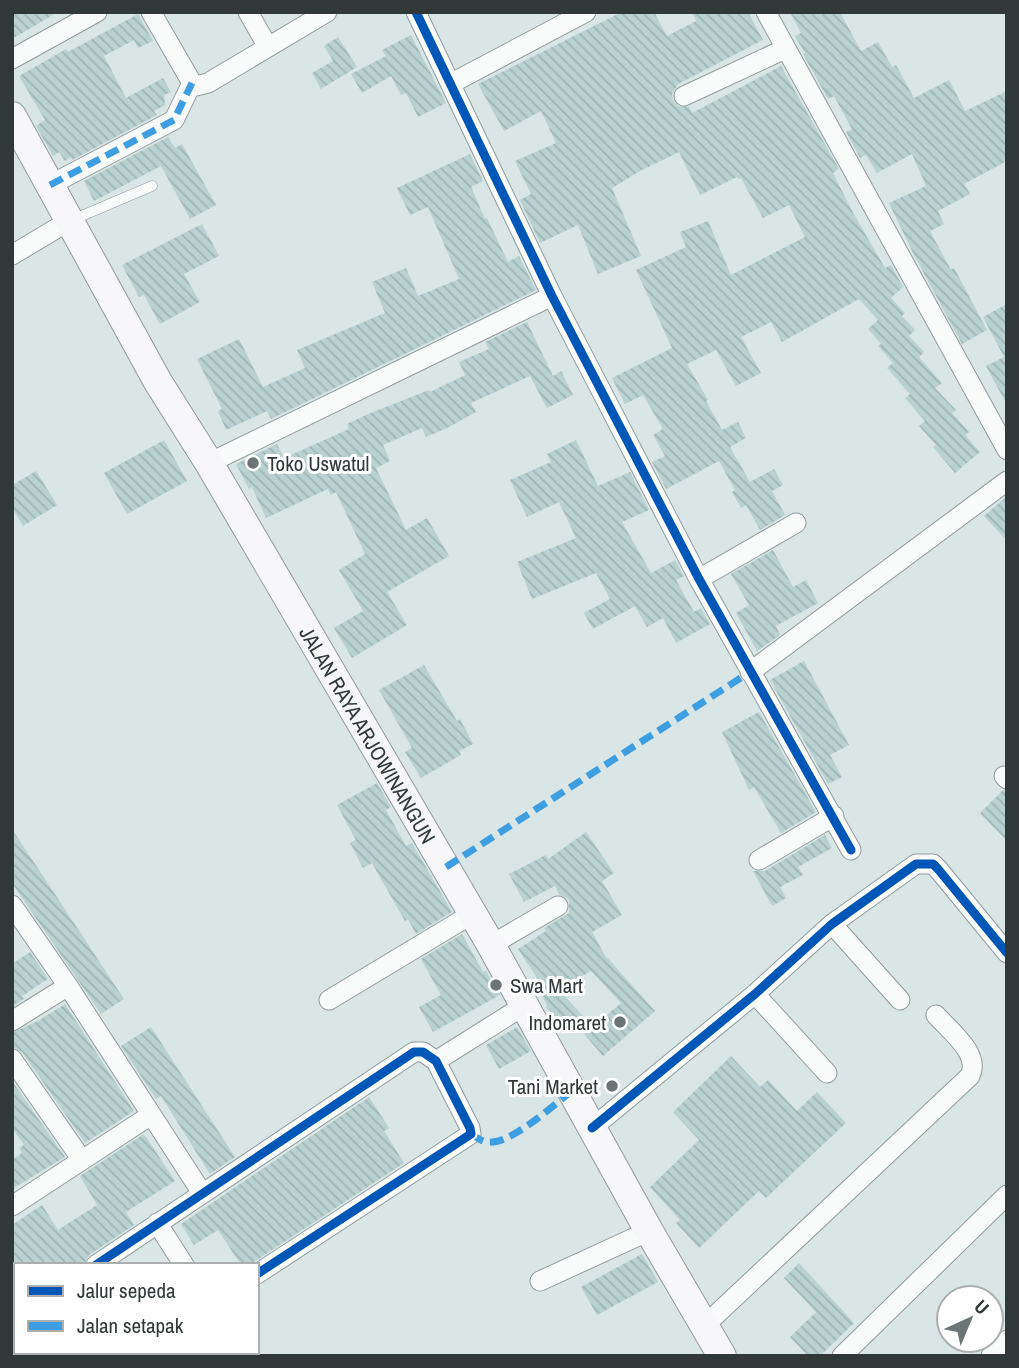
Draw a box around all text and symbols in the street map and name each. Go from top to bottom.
place label: Toko Uswatul [267,449,369,478]
marker: Toko Uswatul [245,455,261,471]
street label: JALAN RAYA ARJOWINANGUN [293,621,443,849]
place label: Swa Mart [510,971,583,1000]
marker: Swa Mart [488,977,504,993]
place label: Indomaret [528,1008,606,1037]
marker: Indomaret [612,1014,628,1030]
place label: Tani Market [508,1072,598,1101]
marker: Tani Market [604,1078,620,1094]
legend [14,1263,259,1354]
text: Jalur sepeda [77,1276,176,1305]
north arrow [935,1284,1005,1354]
text: U [969,1294,995,1320]
text: Jalan setapak [77,1311,184,1340]

